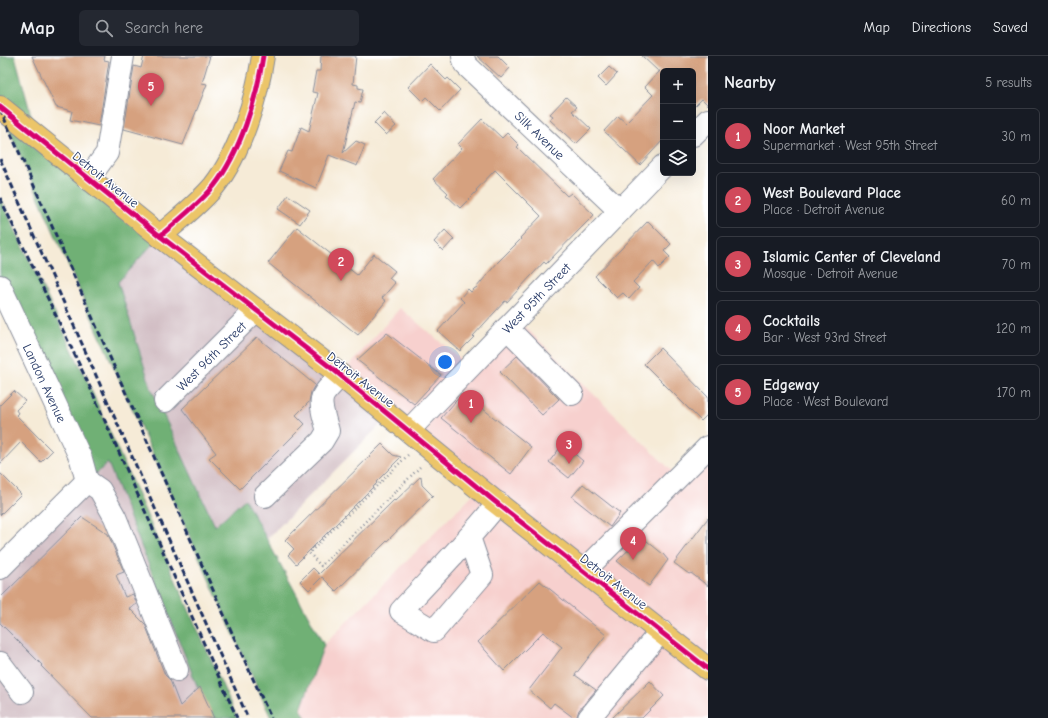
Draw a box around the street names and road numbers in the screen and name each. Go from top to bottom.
street label: Silk Avenue [512,108,568,163]
street label: Detroit Avenue [70,148,142,211]
street label: West 95th Street [499,259,575,337]
street label: West 96th Street [174,318,250,394]
street label: Landon Avenue [20,341,70,425]
street label: Detroit Avenue [324,349,398,410]
street label: Detroit Avenue [577,551,651,612]

